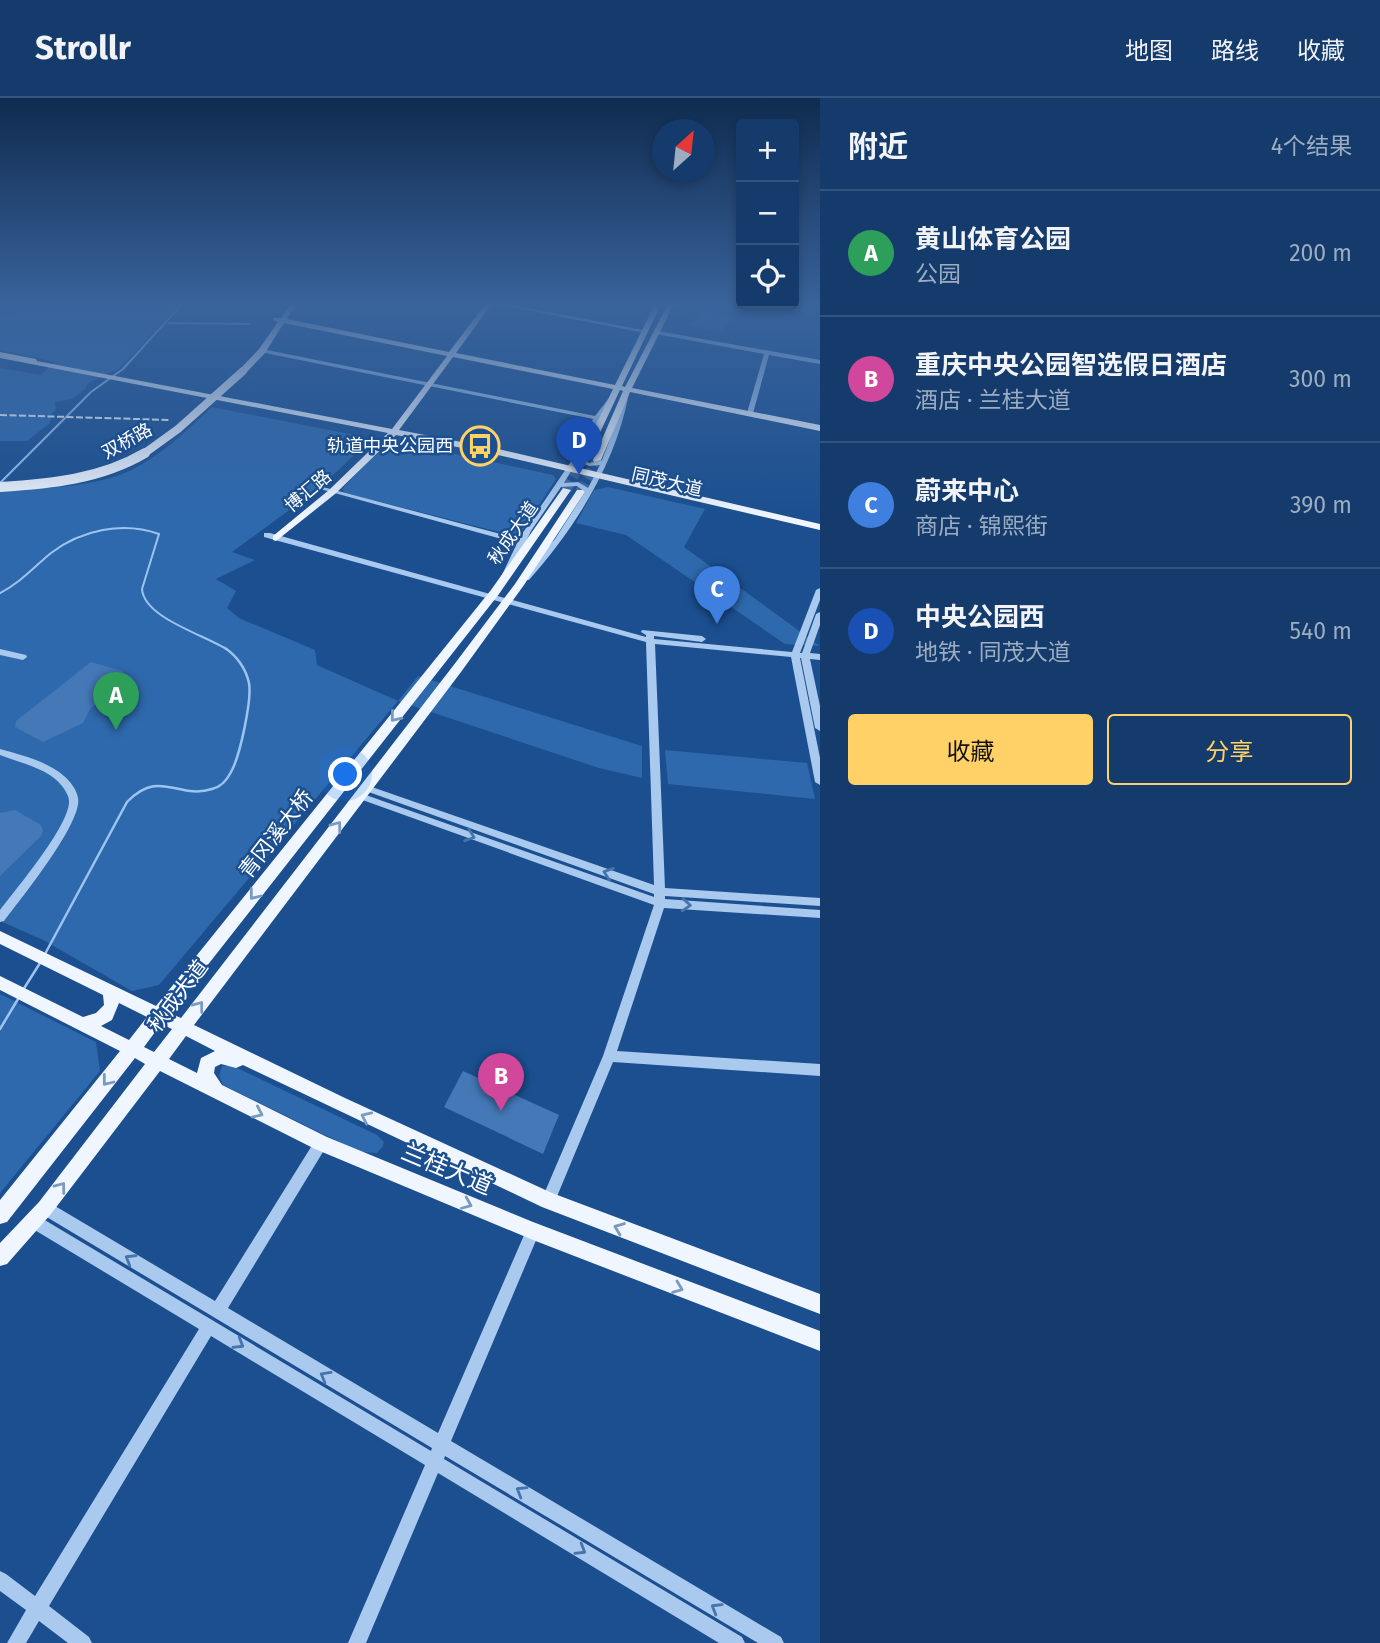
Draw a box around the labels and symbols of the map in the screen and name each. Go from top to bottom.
north arrow [652,119,715,182]
pin: D [556,417,602,475]
street label: 双桥路 [98,418,156,464]
bus stop icon: 轨道中央公园西 [459,425,501,467]
place label: 轨道中央公园西 [327,435,453,457]
street label: 同茂大道 [629,463,705,501]
street label: 博汇路 [280,465,336,517]
street label: 秋成大道 [483,497,543,569]
pin: C [694,566,740,624]
pin: A [93,672,139,730]
one-way arrow [391,708,403,721]
your location [328,757,362,791]
street label: 青冈溪大桥 [233,785,319,883]
one-way arrow [329,821,341,833]
one-way arrow [463,828,475,842]
one-way arrow [603,868,615,882]
one-way arrow [250,888,263,900]
one-way arrow [681,897,692,912]
street label: 秋成大道 [142,955,214,1037]
one-way arrow [190,1002,203,1014]
pin: B [478,1053,524,1111]
one-way arrow [103,1074,116,1086]
one-way arrow [251,1105,263,1119]
one-way arrow [360,1111,373,1125]
street label: 兰桂大道 [397,1137,497,1201]
one-way arrow [53,1183,65,1195]
one-way arrow [460,1195,472,1209]
one-way arrow [613,1222,625,1236]
one-way arrow [124,1255,137,1268]
one-way arrow [672,1279,684,1293]
one-way arrow [231,1336,244,1349]
one-way arrow [320,1371,333,1384]
one-way arrow [516,1487,529,1500]
one-way arrow [573,1542,586,1555]
one-way arrow [711,1604,724,1617]

